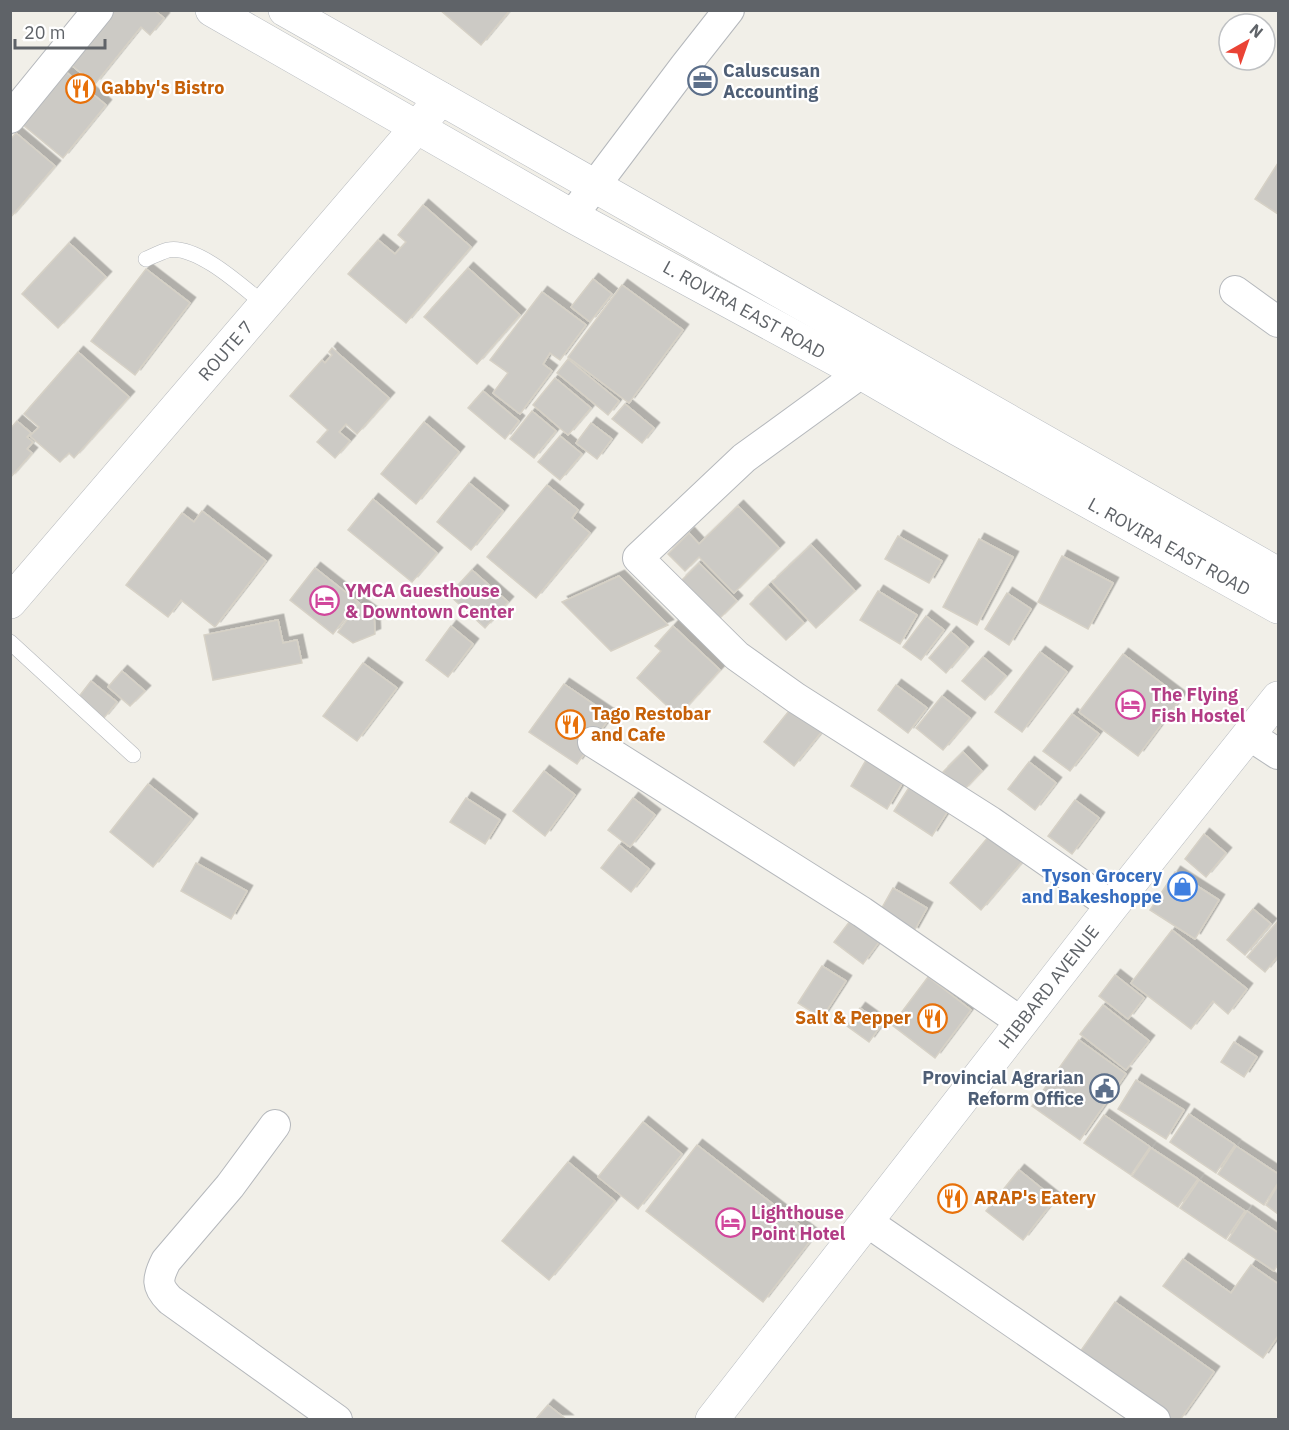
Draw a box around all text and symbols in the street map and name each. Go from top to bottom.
scale bar [15,12,105,50]
north arrow [1217,12,1277,72]
text: N [1246,19,1268,42]
text: 20 m [24,21,66,44]
place label: Caluscusan Accounting [723,59,820,103]
office icon: Caluscusan Accounting [686,65,718,97]
restaurant icon: Gabby's Bistro [64,72,96,104]
place label: Gabby's Bistro [101,76,224,99]
street label: L. ROVIRA EAST ROAD [659,255,829,364]
street label: ROUTE 7 [193,316,258,385]
street label: L. ROVIRA EAST ROAD [1084,492,1254,601]
place label: YMCA Guesthouse & Downtown Center [345,579,514,623]
hotel icon: YMCA Guesthouse & Downtown Center [308,585,340,617]
place label: The Flying Fish Hostel [1151,683,1246,727]
hotel icon: The Flying Fish Hostel [1114,689,1146,721]
place label: Tago Restobar and Cafe [591,702,711,746]
restaurant icon: Tago Restobar and Cafe [554,708,586,740]
place label: Tyson Grocery and Bakeshoppe [1022,864,1162,908]
shop icon: Tyson Grocery and Bakeshoppe [1167,870,1199,902]
street label: HIBBARD AVENUE [993,920,1104,1053]
restaurant icon: Salt & Pepper [916,1002,948,1034]
place label: Salt & Pepper [795,1006,911,1029]
place label: Provincial Agrarian Reform Office [922,1066,1084,1110]
public building icon: Provincial Agrarian Reform Office [1089,1072,1121,1104]
restaurant icon: ARAP's Eatery [937,1182,969,1214]
place label: ARAP's Eatery [974,1186,1096,1209]
place label: Lighthouse Point Hotel [751,1201,846,1245]
hotel icon: Lighthouse Point Hotel [714,1207,746,1239]

